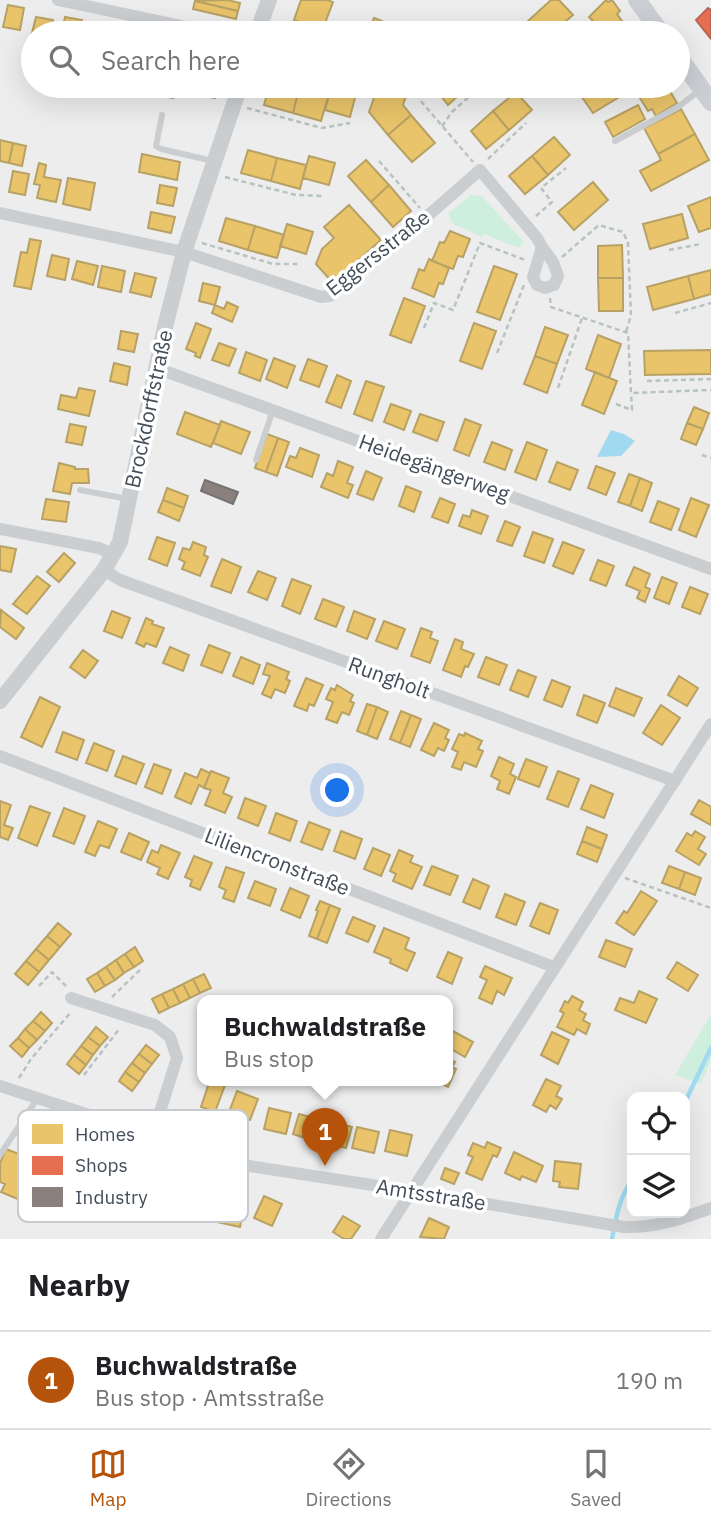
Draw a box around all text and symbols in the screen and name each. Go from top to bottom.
search box [21,21,690,98]
icon: search [45,41,83,79]
text: Search here [101,43,240,77]
street label: Eggersstraße [320,203,435,302]
street label: Brockdorffstraße [118,327,178,490]
street label: Heidegängerweg [355,427,514,507]
street label: Rungholt [345,649,434,705]
your location [320,773,354,807]
street label: Liliencronstraße [201,821,354,902]
popup [197,995,453,1086]
text: Buchwaldstraße [224,1009,426,1043]
text: Bus stop [224,1043,314,1073]
map controls [627,1092,690,1218]
button: locate [627,1092,690,1155]
pin: 1 [302,1108,348,1166]
legend [18,1110,248,1222]
text: Homes [75,1122,135,1146]
text: Shops [75,1153,128,1177]
button: layers [627,1155,690,1218]
street label: Amtsstraße [374,1172,488,1216]
text: Industry [75,1185,148,1209]
text: Nearby [28,1265,130,1304]
text: Buchwaldstraße [95,1348,297,1382]
text: 1 [44,1365,58,1395]
text: 190 m [616,1365,683,1395]
text: Bus stop · Amtsstraße [95,1382,324,1412]
tab: Map [89,1445,127,1511]
tab: Directions [305,1445,392,1511]
tab: Saved [570,1445,622,1511]

